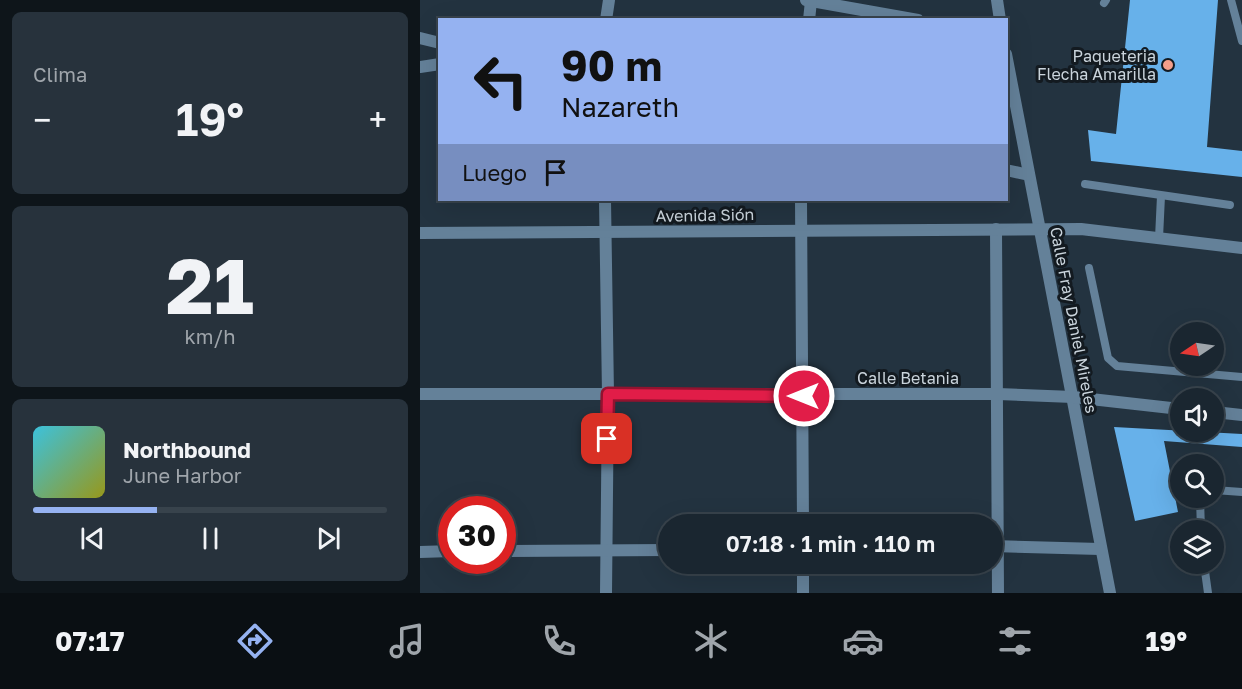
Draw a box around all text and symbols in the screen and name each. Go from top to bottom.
text: 90 m [561,40,662,90]
icon: left [462,42,540,120]
place label: Paqueteria Flecha Amarilla [1037,46,1156,84]
marker: Paqueteria Flecha Amarilla [1161,58,1175,72]
text: Clima [33,62,87,86]
text: Nazareth [561,91,679,123]
text: 19° [176,92,244,146]
text: − [33,100,51,139]
text: + [369,100,387,139]
icon: arrive [539,156,572,189]
text: Luego [462,159,527,186]
street label: Avenida Sión [656,204,754,226]
street label: Calle Fray Daniel Mireles [1046,225,1102,415]
text: 21 [166,238,254,331]
north arrow [1170,322,1224,376]
map controls [1170,322,1224,574]
text: km/h [185,324,235,348]
position arrow [772,364,836,428]
street label: Calle Betania [857,368,959,388]
button: sound [1170,388,1224,442]
pin [581,413,632,464]
icon: arrive [590,422,623,455]
text: Northbound [123,436,251,463]
button: search [1170,454,1224,508]
text: June Harbor [123,463,242,487]
speed limit sign: 30 [438,496,516,574]
button: layers [1170,520,1224,574]
icon: previous [76,522,109,555]
icon: pause [194,522,227,555]
icon: next [312,522,345,555]
text: 07:18 · 1 min · 110 m [726,530,935,557]
icon: directions [234,620,276,662]
icon: music [386,620,428,662]
icon: phone [538,620,580,662]
icon: climate [690,620,732,662]
icon: car [842,620,884,662]
icon: filters [994,620,1036,662]
text: 07:17 [55,625,124,657]
text: 19° [1145,625,1187,657]

